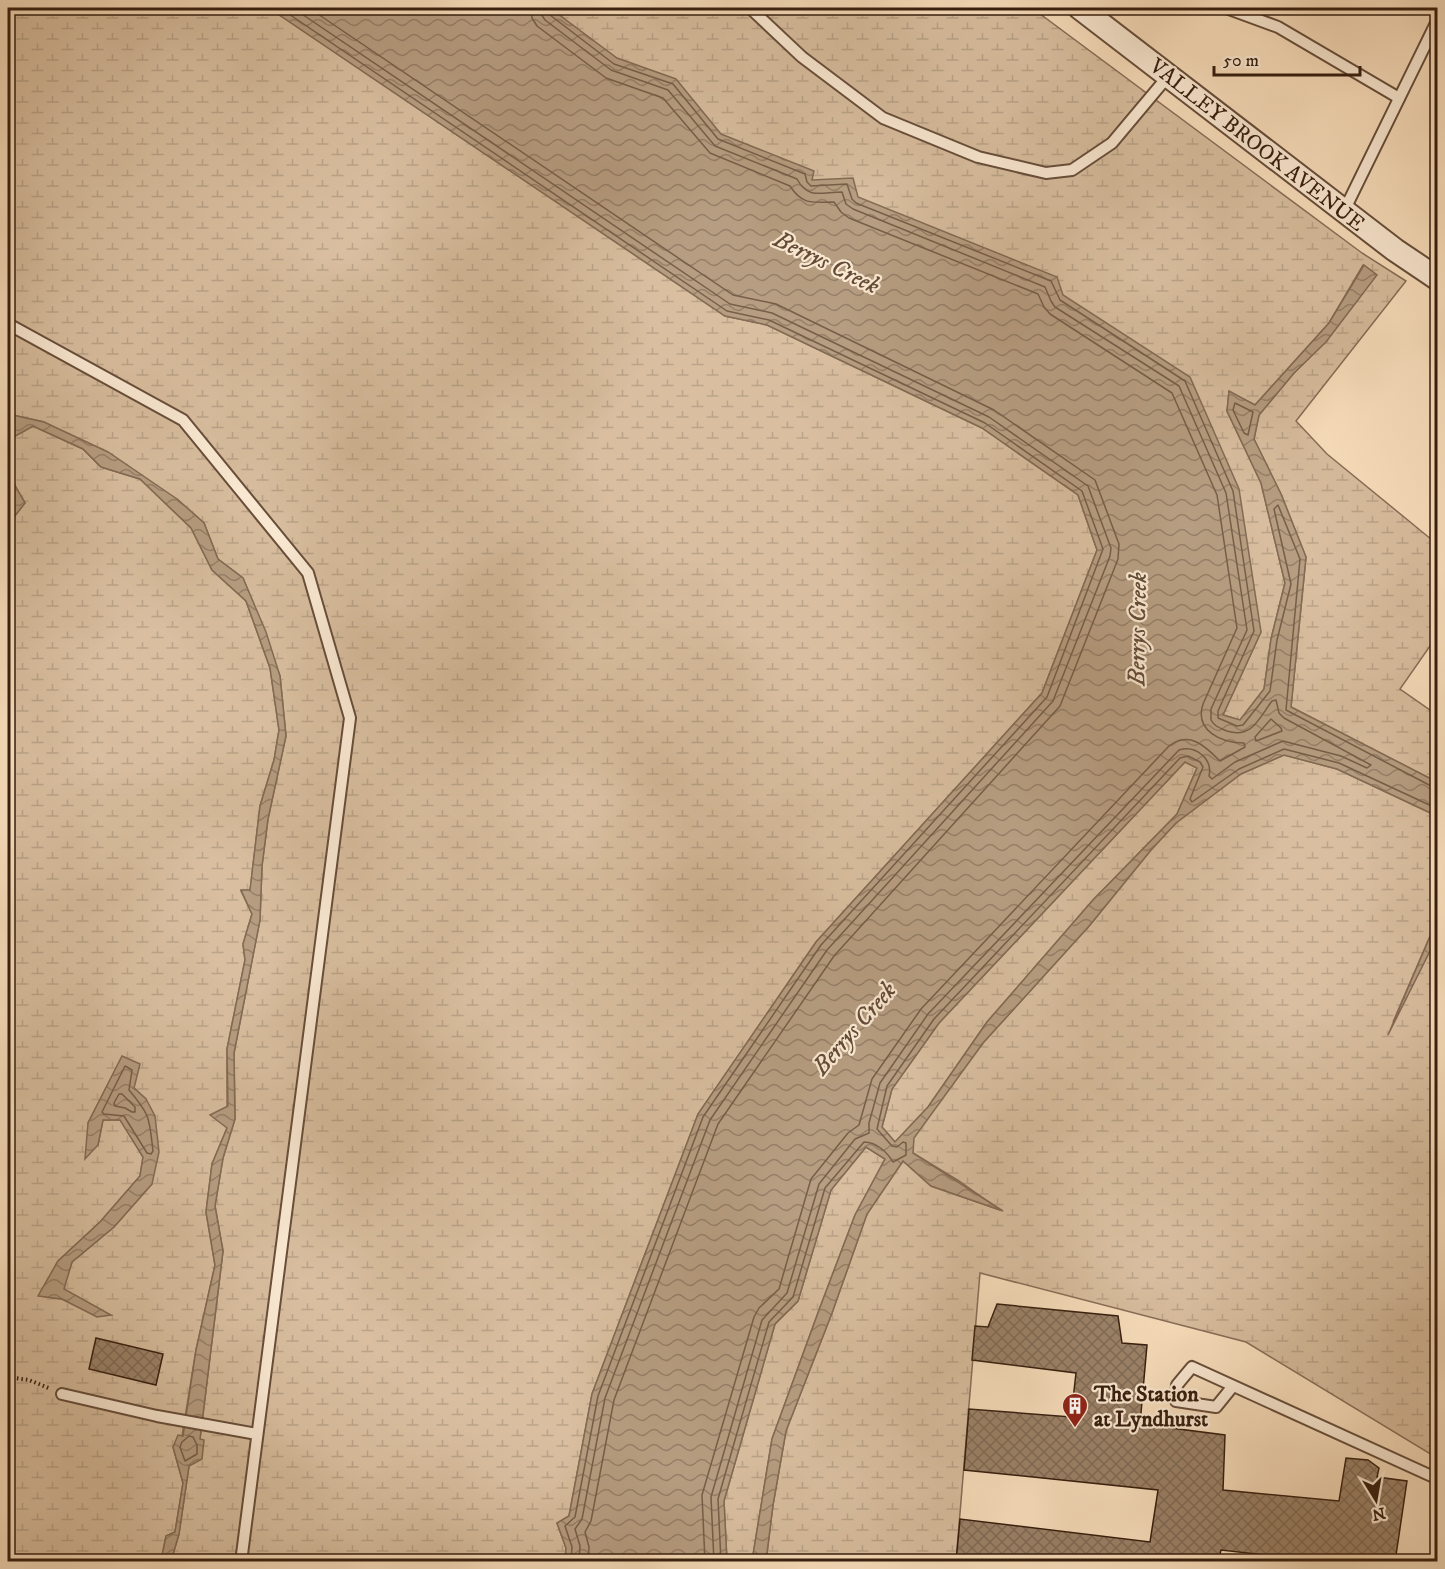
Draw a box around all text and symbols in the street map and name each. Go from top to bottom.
scale bar [1214,39,1360,77]
text: 50 m [1223,50,1259,72]
street label: VALLEY BROOK AVENUE [1143,52,1370,238]
water label: Berrys Creek [768,224,884,301]
water label: Berrys Creek [1122,572,1154,687]
water label: Berrys Creek [806,976,903,1082]
place label: The Station at Lyndhurst [1093,1381,1208,1433]
building icon: The Station at Lyndhurst [1060,1391,1090,1429]
north arrow [1346,1470,1406,1530]
text: N [1370,1503,1387,1525]

